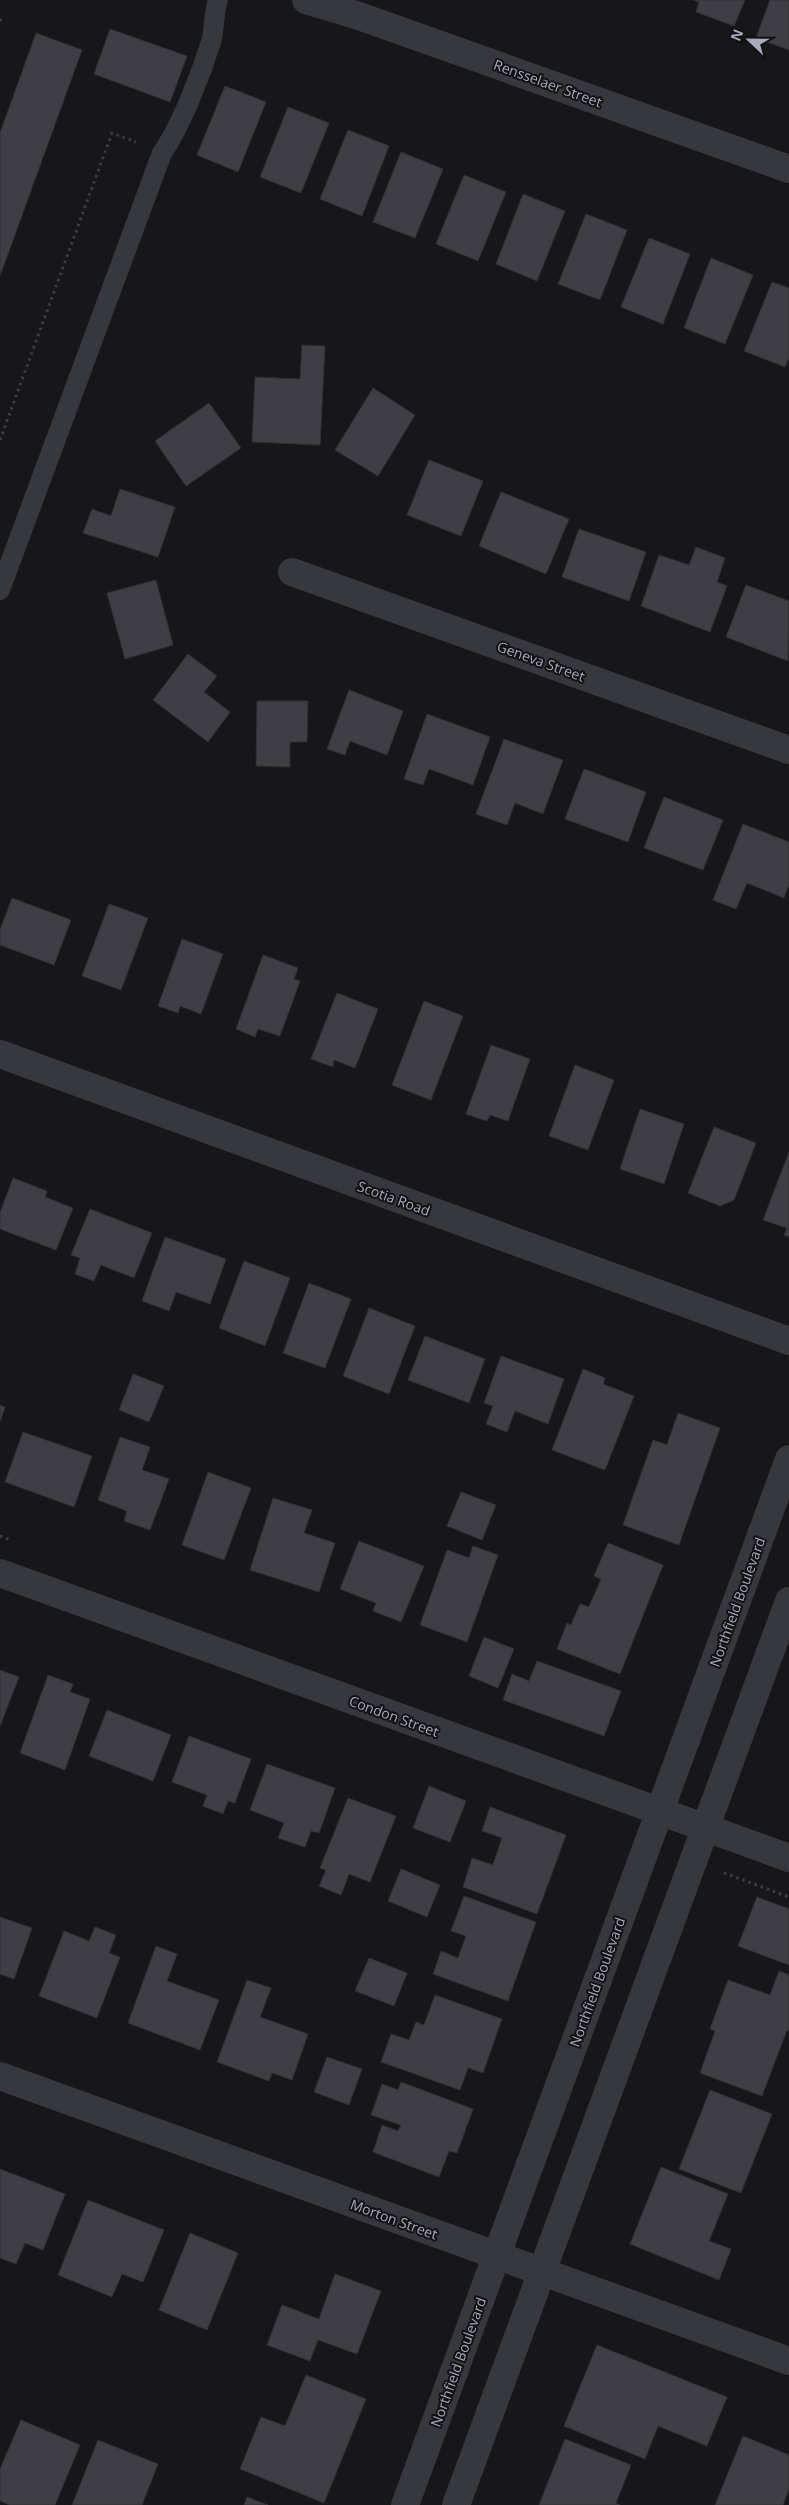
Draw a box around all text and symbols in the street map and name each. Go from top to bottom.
north arrow [724,15,774,65]
text: N [726,26,747,44]
street label: Rensselaer Street [491,55,605,111]
street label: Geneva Street [495,636,587,686]
street label: Scotia Road [355,1176,433,1220]
street label: Northfield Boulevard [705,1535,769,1669]
street label: Condon Street [347,1691,441,1741]
street label: Northfield Boulevard [565,1915,629,2049]
street label: Morton Street [348,2194,440,2244]
street label: Northfield Boulevard [426,2295,490,2429]

